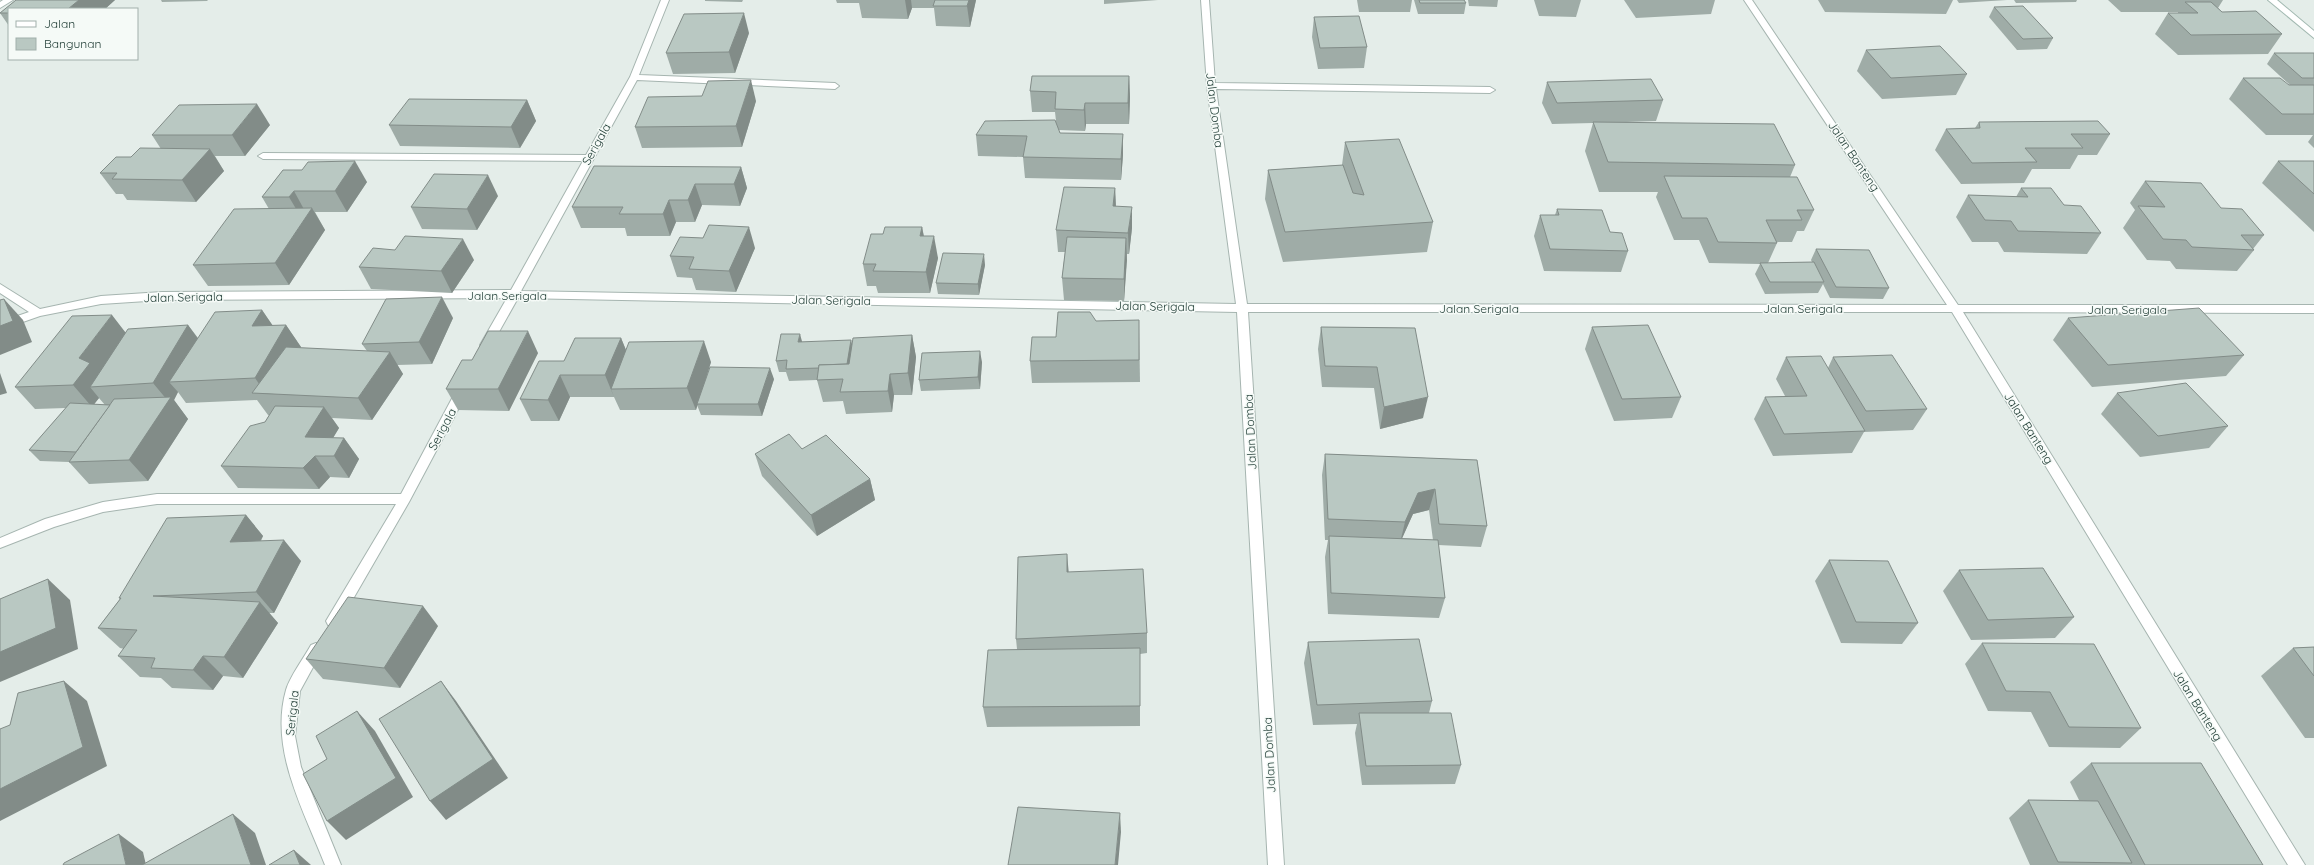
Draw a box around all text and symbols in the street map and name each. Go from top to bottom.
legend [8,8,138,60]
text: Jalan [44,16,75,31]
text: Bangunan [44,36,101,51]
street label: Jalan Domba [1203,71,1227,149]
street label: Jalan Banteng [1825,118,1883,194]
street label: Serigala [578,120,614,168]
street label: Jalan Serigala [467,288,547,303]
street label: Jalan Serigala [143,289,223,305]
street label: Jalan Serigala [791,292,871,308]
street label: Jalan Serigala [1115,298,1195,314]
street label: Jalan Serigala [1439,301,1519,316]
street label: Jalan Serigala [1763,301,1843,316]
street label: Jalan Serigala [2087,302,2167,317]
street label: Jalan Banteng [2001,389,2057,467]
street label: Jalan Domba [1241,394,1259,470]
street label: Serigala [425,405,459,453]
street label: Jalan Banteng [2170,666,2226,744]
street label: Serigala [282,690,302,736]
street label: Jalan Domba [1260,717,1278,793]

